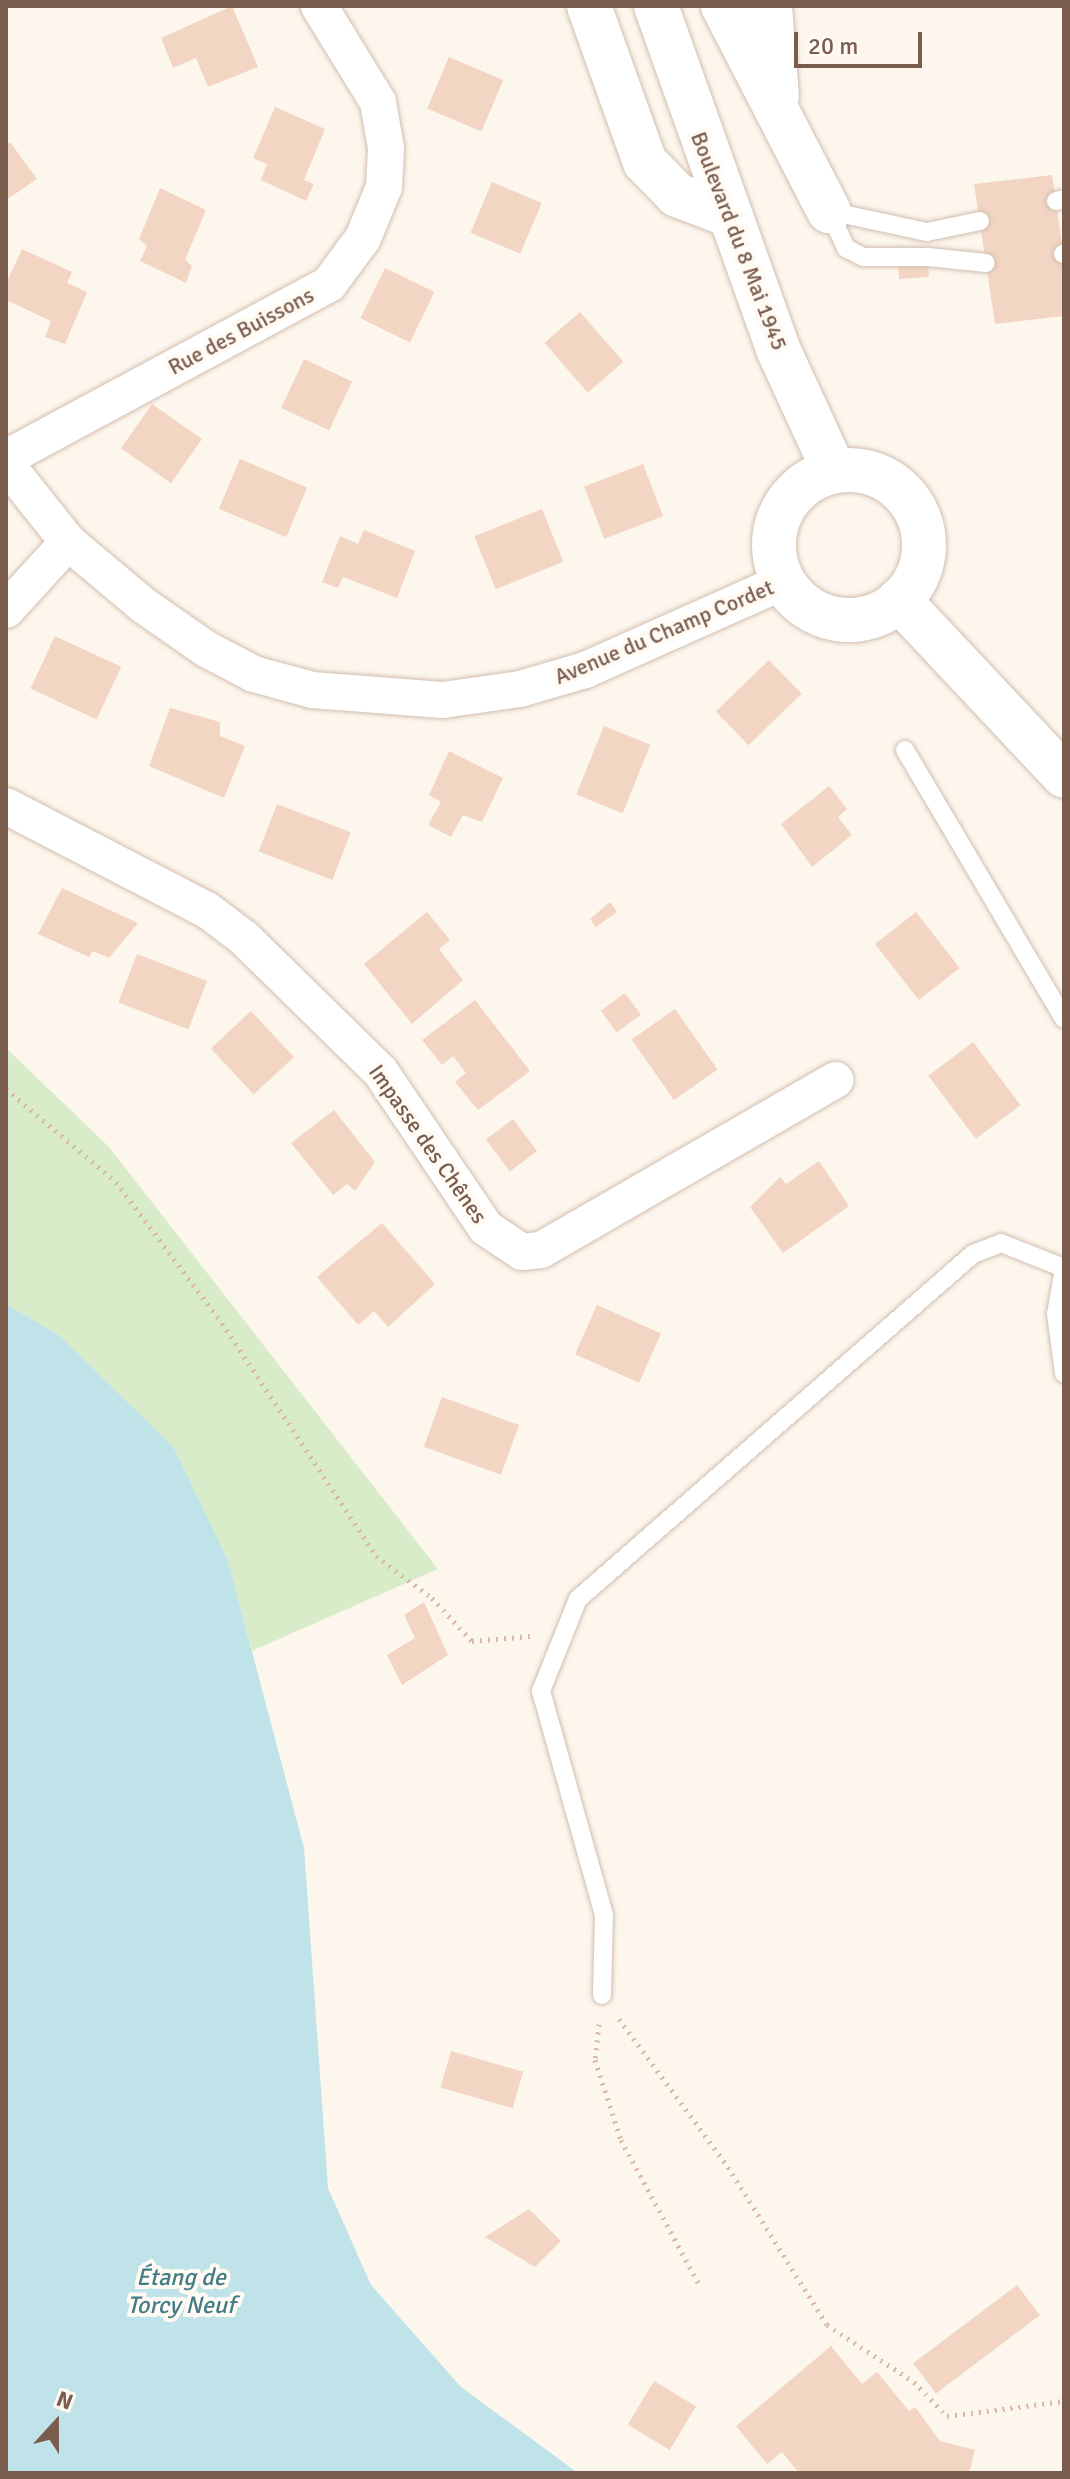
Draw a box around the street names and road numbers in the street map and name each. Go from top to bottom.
street label: Boulevard du 8 Mai 1945 [685,128,793,354]
street label: Rue des Buissons [164,281,318,381]
street label: Avenue du Champ Cordet [550,574,778,690]
street label: Impasse des Chênes [363,1059,493,1229]

